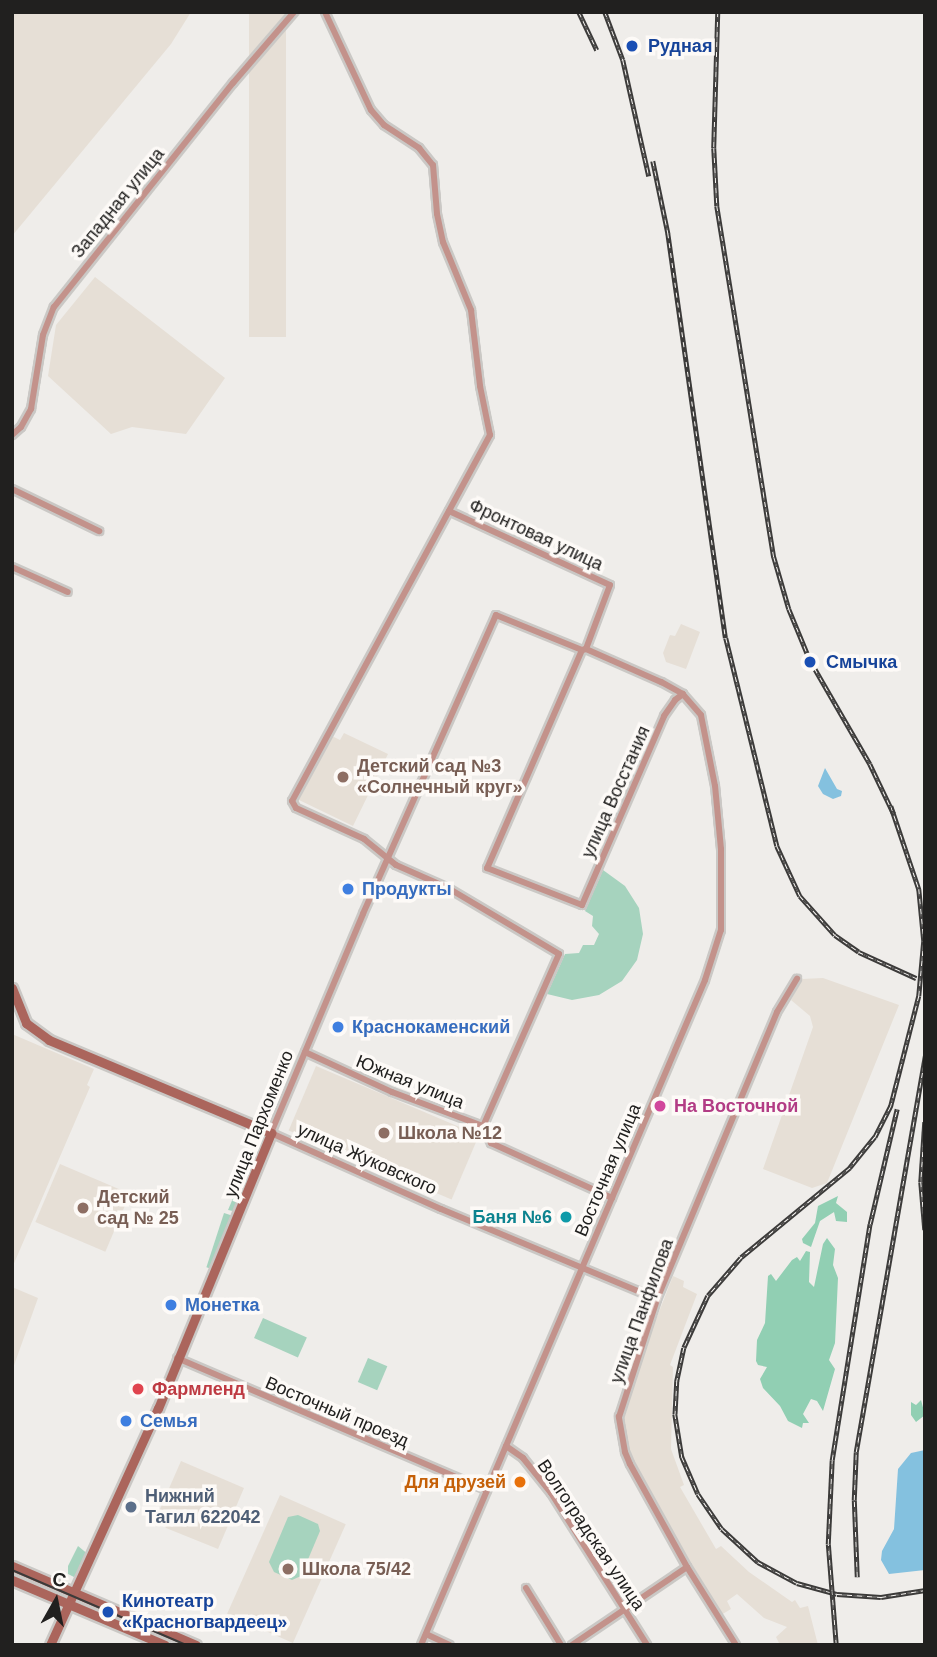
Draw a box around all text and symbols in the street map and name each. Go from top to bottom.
place label: Рудная [648,35,712,57]
marker: Рудная [622,36,642,56]
street label: Западная улица [67,144,169,262]
street label: Фронтовая улица [466,495,606,575]
place label: Смычка [826,651,897,673]
marker: Смычка [800,652,820,672]
street label: улица Восстания [577,723,655,861]
place label: Детский сад №3 «Солнечный круг» [357,756,522,798]
marker: Детский сад №3 «Солнечный круг» [335,769,351,785]
place label: Продукты [362,878,452,900]
marker: Продукты [340,881,356,897]
place label: Краснокаменский [352,1016,510,1038]
marker: Краснокаменский [330,1019,346,1035]
street label: улица Пархоменко [220,1047,298,1201]
street label: Южная улица [353,1051,467,1113]
place label: На Восточной [674,1095,798,1117]
marker: На Восточной [652,1098,668,1114]
street label: Восточная улица [570,1100,646,1240]
street label: улица Жуковского [294,1119,440,1199]
place label: Школа №12 [398,1122,502,1144]
marker: Школа №12 [376,1125,392,1141]
place label: Детский сад № 25 [97,1187,179,1230]
marker: Детский сад № 25 [75,1200,91,1216]
place label: Баня №6 [473,1206,552,1228]
marker: Баня №6 [558,1209,574,1225]
street label: улица Панфилова [606,1236,678,1386]
place label: Монетка [185,1294,259,1316]
marker: Монетка [163,1297,179,1313]
street label: Восточный проезд [262,1372,412,1452]
place label: Фармленд [152,1378,245,1400]
marker: Фармленд [130,1381,146,1397]
place label: Семья [140,1410,198,1432]
marker: Семья [118,1413,134,1429]
street label: Волгоградская улица [533,1456,649,1614]
place label: Для друзей [404,1471,506,1493]
marker: Для друзей [512,1474,528,1490]
place label: Нижний Тагил 622042 [145,1486,261,1528]
marker: Нижний Тагил 622042 [123,1499,139,1515]
place label: Школа 75/42 [302,1558,411,1580]
marker: Школа 75/42 [280,1561,296,1577]
north arrow [21,1566,91,1636]
text: С [51,1568,68,1591]
place label: Кинотеатр «Красногвардеец» [122,1591,287,1634]
marker: Кинотеатр «Красногвардеец» [100,1604,116,1620]

